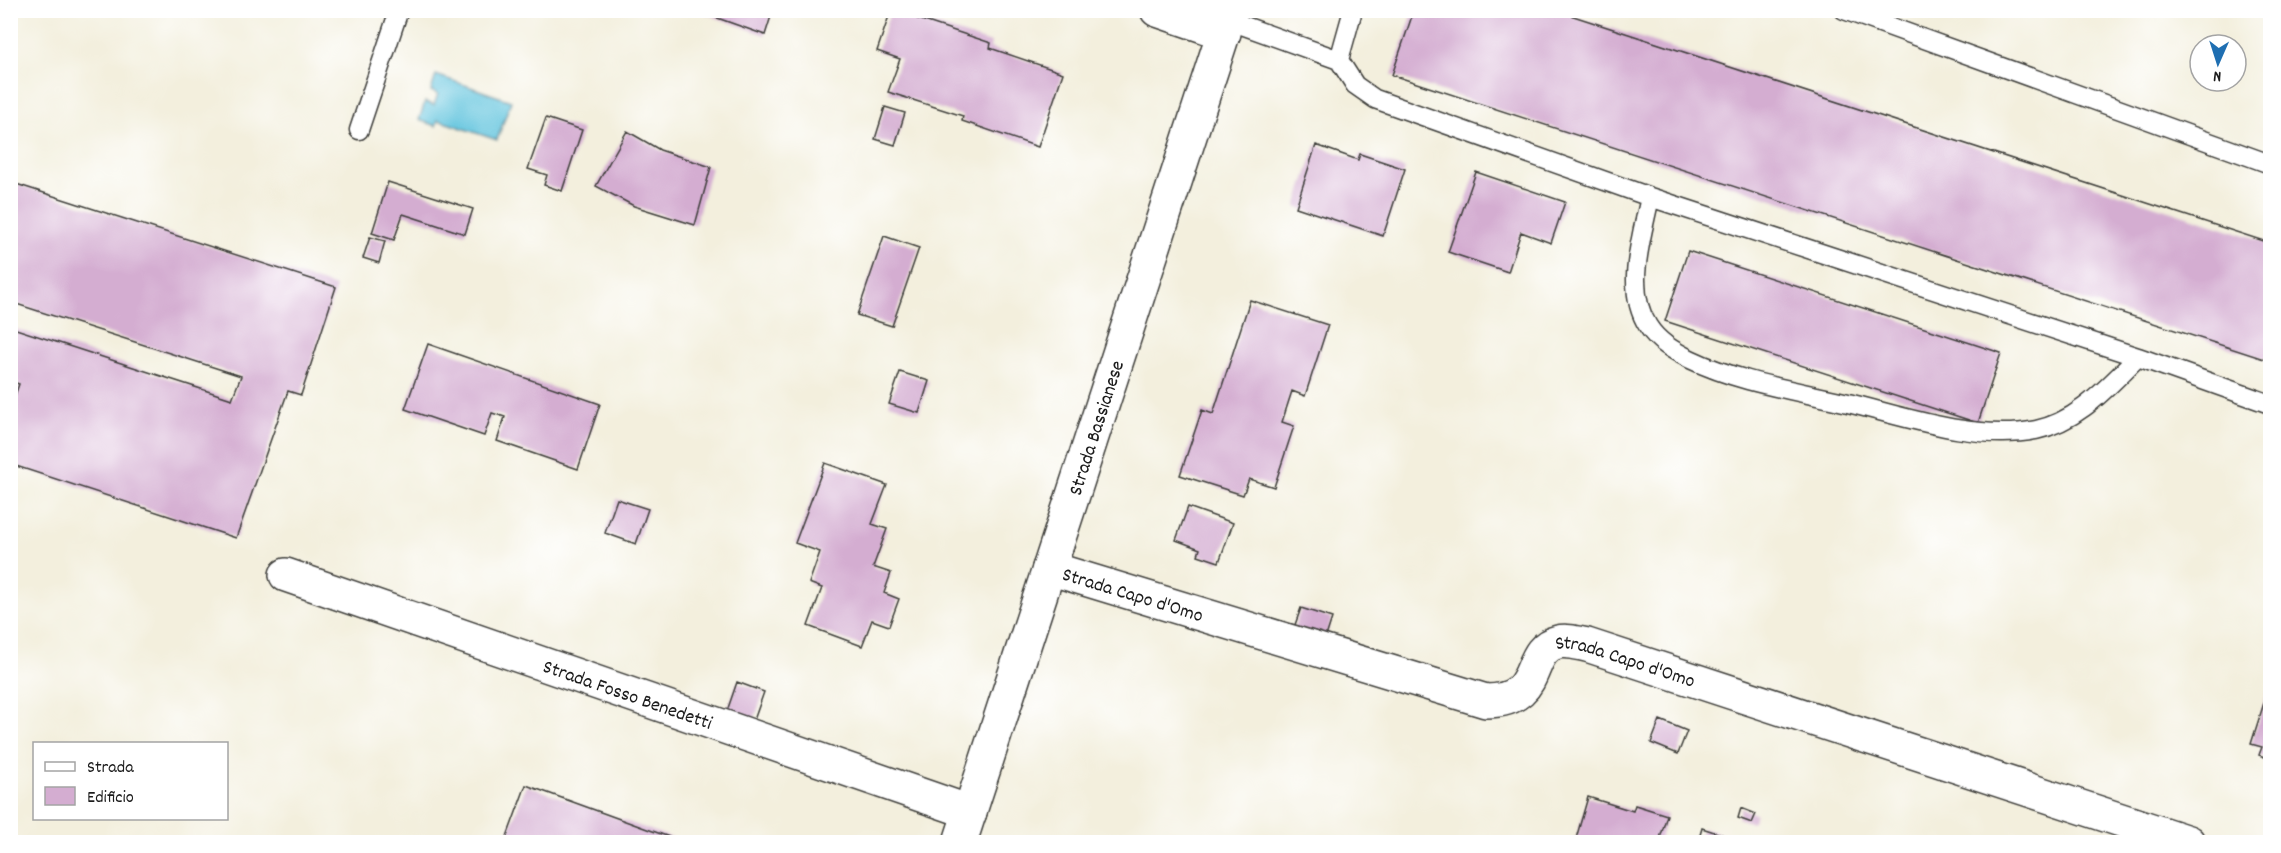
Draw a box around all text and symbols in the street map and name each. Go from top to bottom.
north arrow [2188,33,2248,93]
text: N [2213,64,2222,87]
street label: Strada Bassianese [1063,357,1133,499]
street label: Strada Capo d'Omo [1058,562,1206,631]
street label: Strada Capo d'Omo [1553,630,1698,697]
street label: Strada Fosso Benedetti [539,654,716,739]
legend [33,742,228,820]
text: Strada [87,756,134,781]
text: Edificio [87,786,134,811]

